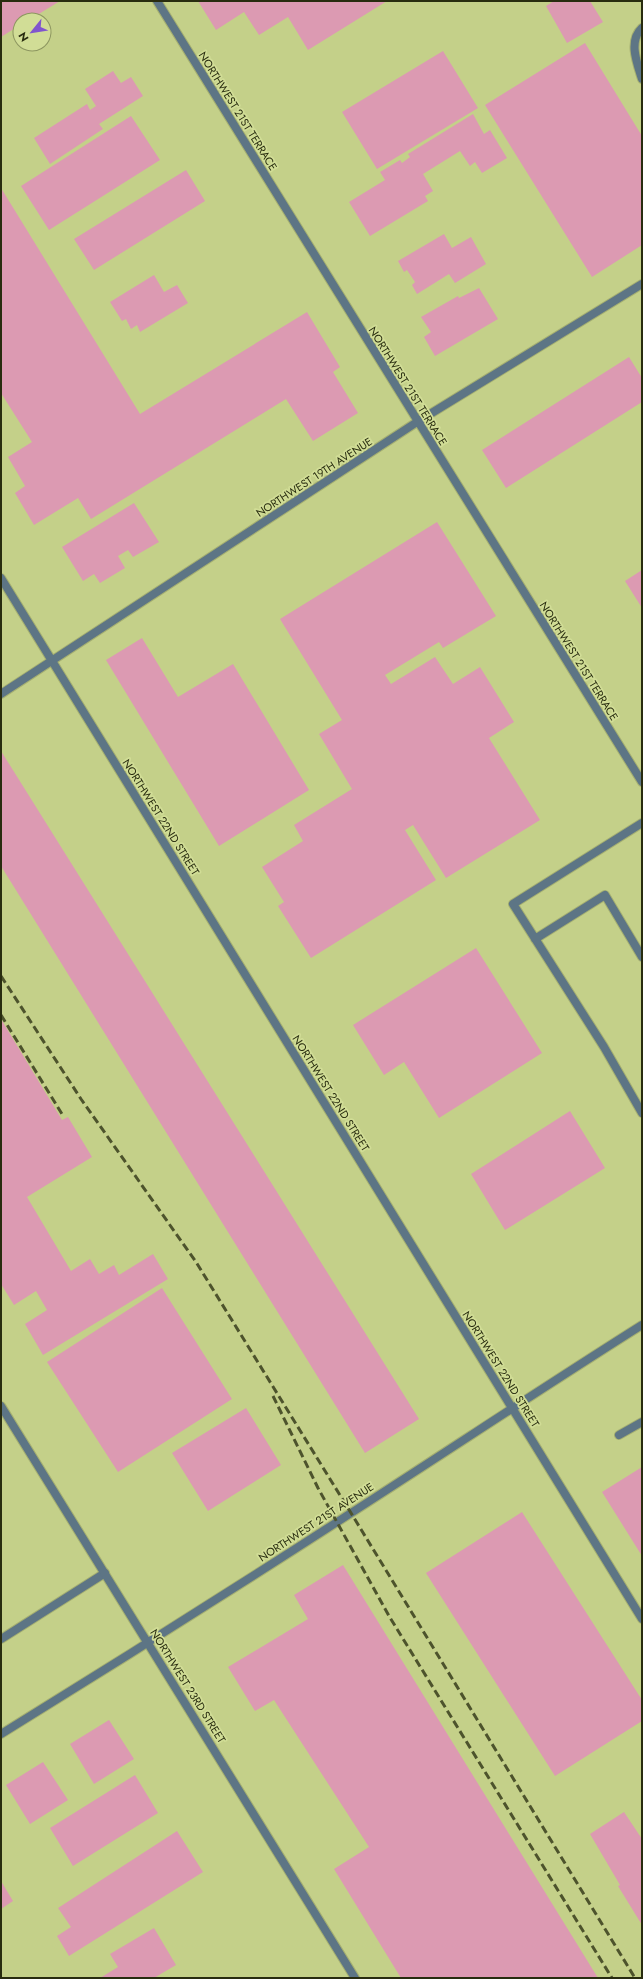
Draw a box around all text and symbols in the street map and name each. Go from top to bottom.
north arrow [12,12,52,52]
text: N [14,29,32,45]
street label: NORTHWEST 21ST TERRACE [195,49,281,173]
street label: NORTHWEST 21ST TERRACE [365,324,451,448]
street label: NORTHWEST 19TH AVENUE [253,433,375,521]
street label: NORTHWEST 21ST TERRACE [536,599,622,723]
street label: NORTHWEST 22ND STREET [119,756,203,878]
street label: NORTHWEST 22ND STREET [289,1032,373,1154]
street label: NORTHWEST 22ND STREET [459,1308,543,1430]
street label: NORTHWEST 21ST AVENUE [255,1479,377,1565]
street label: NORTHWEST 23RD STREET [146,1626,230,1746]

